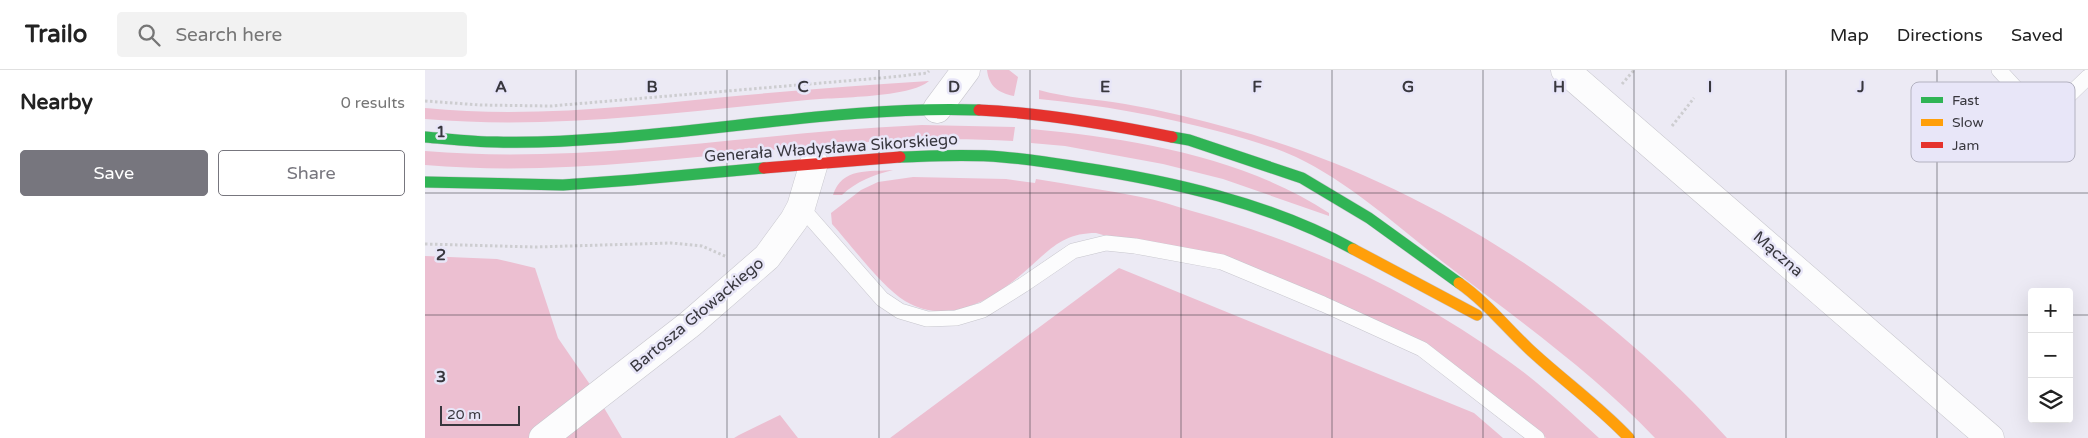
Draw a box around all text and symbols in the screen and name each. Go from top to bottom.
search box [117,12,467,57]
text: Trailo [25,20,87,49]
icon: search [135,21,163,49]
text: Search here [175,24,282,46]
text: Map [1830,24,1869,46]
text: Directions [1897,24,1983,46]
text: Saved [2011,24,2063,46]
text: A [495,77,507,97]
text: B [646,77,658,97]
text: C [797,77,809,97]
text: D [948,77,960,97]
text: E [1100,77,1110,97]
text: F [1252,77,1262,97]
text: G [1402,77,1414,97]
text: H [1553,77,1565,97]
text: I [1708,77,1712,97]
text: J [1856,77,1865,97]
legend [1911,82,2075,162]
text: Nearby [20,90,93,115]
text: Fast [1952,92,1980,109]
text: 0 results [341,93,405,113]
text: Slow [1952,114,1984,131]
text: 1 [436,122,446,142]
street label: Generała Władysława Sikorskiego [704,129,958,167]
text: Jam [1952,137,1979,154]
button: Save [20,150,208,196]
button: Share [218,150,405,196]
street label: Mączna [1749,227,1807,281]
text: 2 [436,245,446,265]
street label: Bartosza Głowackiego [626,253,768,377]
map controls [2028,288,2073,423]
button: + [2028,288,2073,333]
button: − [2028,333,2073,378]
text: 3 [436,367,446,387]
button: layers [2028,378,2073,423]
scale bar [440,403,520,426]
text: 20 m [447,406,481,423]

